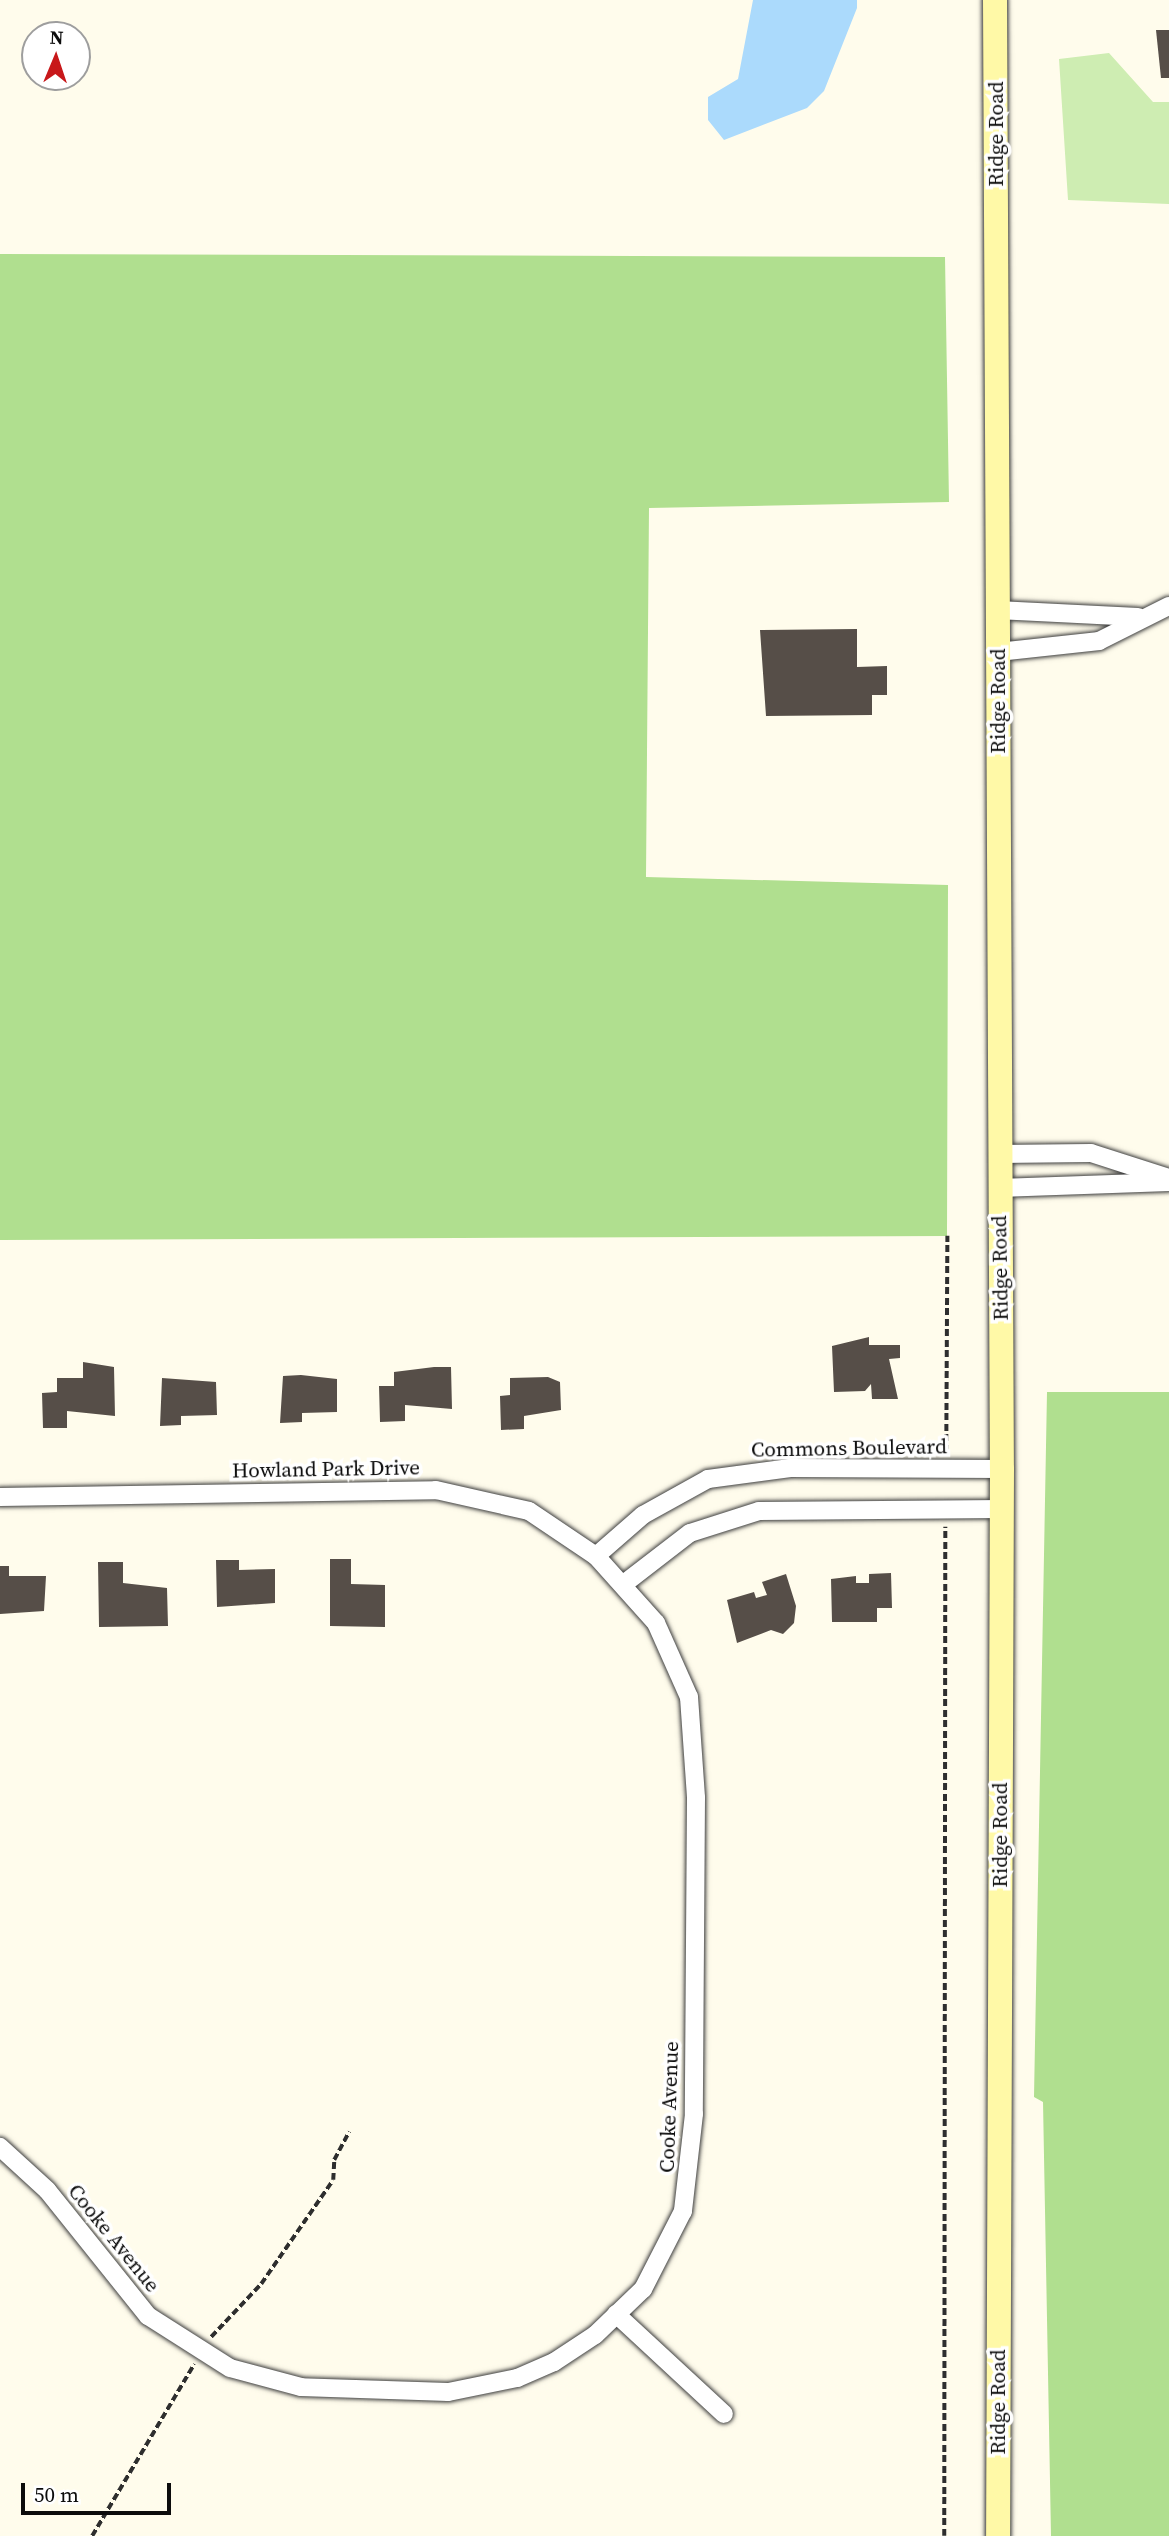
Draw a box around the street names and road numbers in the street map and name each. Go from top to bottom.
street label: Ridge Road [983,81,1009,187]
street label: Ridge Road [985,648,1011,754]
street label: Ridge Road [986,1215,1014,1321]
street label: Commons Boulevard [751,1434,947,1462]
street label: Howland Park Drive [232,1455,420,1483]
street label: Ridge Road [987,1782,1013,1888]
street label: Cooke Avenue [654,2041,684,2173]
street label: Cooke Avenue [63,2179,165,2297]
street label: Ridge Road [985,2349,1011,2455]

